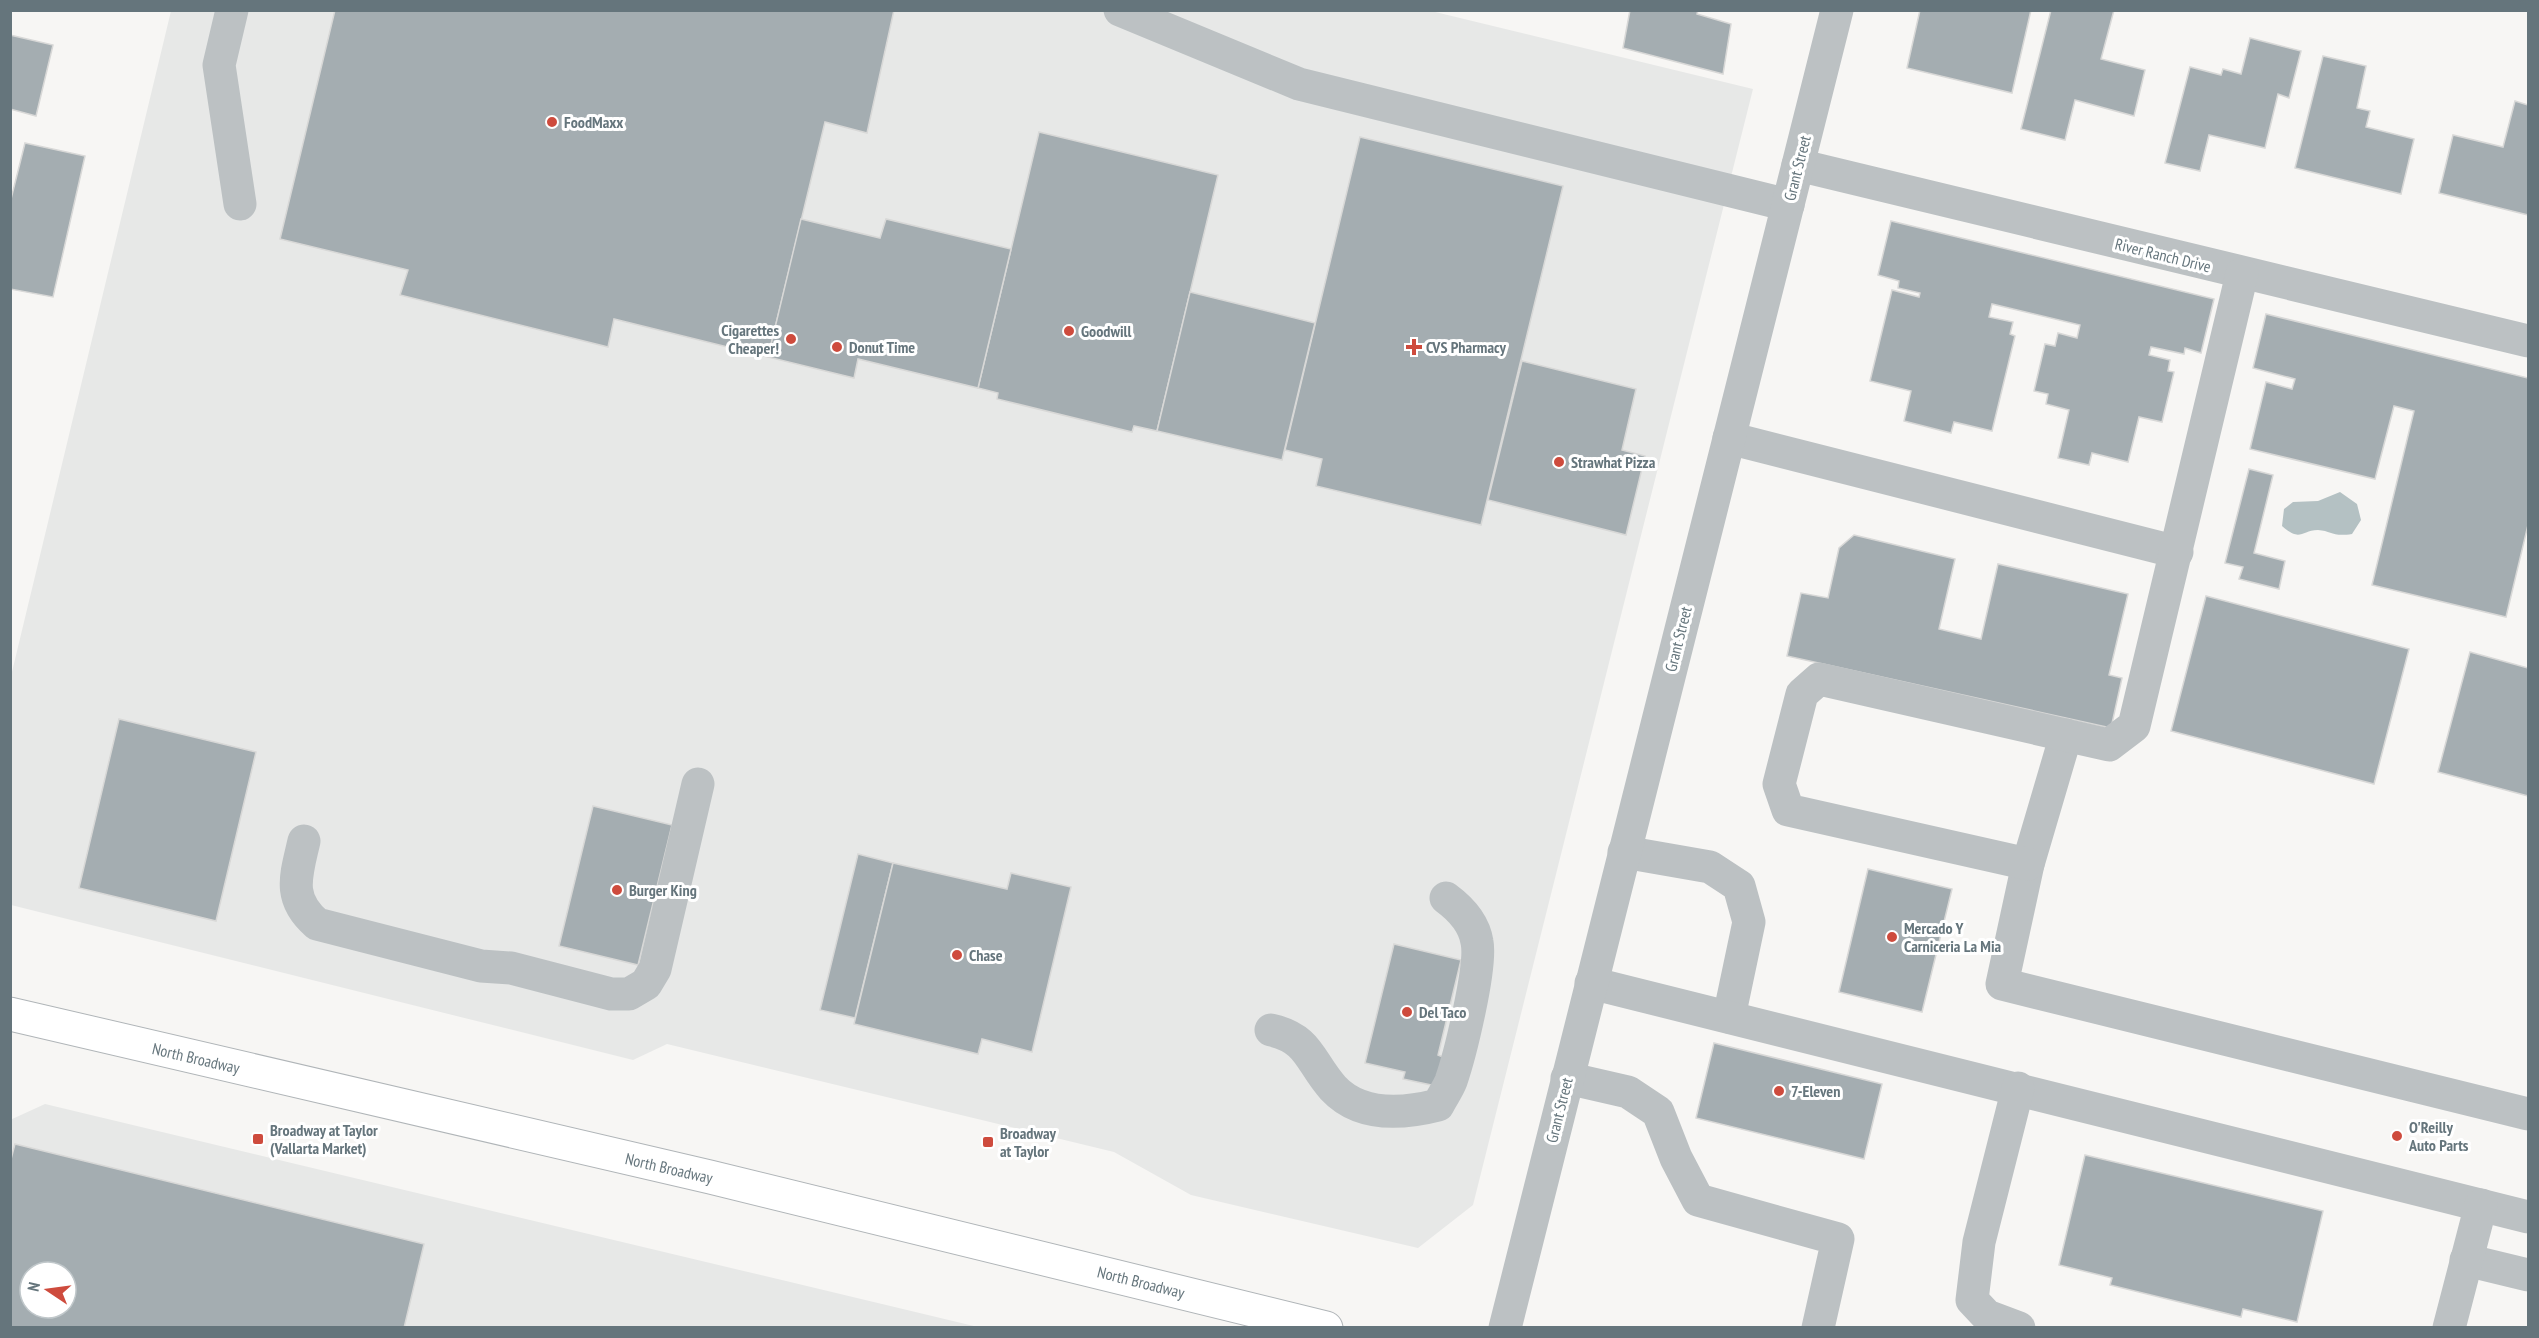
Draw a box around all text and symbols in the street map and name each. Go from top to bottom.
place label: FoodMaxx [564,112,623,132]
marker: FoodMaxx [545,115,559,129]
street label: Grant Street [1779,133,1815,203]
street label: River Ranch Drive [2113,233,2213,277]
place label: Cigarettes Cheaper! [721,320,779,358]
place label: Goodwill [1081,321,1131,341]
marker: Goodwill [1062,324,1076,338]
marker: Cigarettes Cheaper! [784,332,798,346]
place label: Donut Time [849,337,915,357]
place label: CVS Pharmacy [1426,337,1506,357]
marker: Donut Time [830,340,844,354]
marker: CVS Pharmacy [1407,340,1421,354]
place label: Strawhat Pizza [1571,452,1656,472]
marker: Strawhat Pizza [1552,455,1566,469]
street label: Grant Street [1660,604,1696,674]
place label: Burger King [629,880,697,900]
marker: Burger King [610,883,624,897]
place label: Mercado Y Carniceria La Mia [1904,918,2002,956]
marker: Mercado Y Carniceria La Mia [1885,930,1899,944]
place label: Chase [969,945,1003,965]
marker: Chase [950,948,964,962]
place label: Del Taco [1419,1002,1466,1022]
marker: Del Taco [1400,1005,1414,1019]
street label: North Broadway [150,1038,242,1078]
street label: Grant Street [1541,1075,1577,1145]
place label: 7-Eleven [1791,1081,1840,1101]
marker: 7-Eleven [1772,1084,1786,1098]
place label: O'Reilly Auto Parts [2408,1117,2469,1155]
place label: Broadway at Taylor (Vallarta Market) [270,1120,378,1158]
place label: Broadway at Taylor [1000,1123,1057,1161]
marker: O'Reilly Auto Parts [2390,1129,2404,1143]
marker: Broadway at Taylor (Vallarta Market) [251,1132,265,1146]
marker: Broadway at Taylor [981,1135,995,1149]
street label: North Broadway [623,1148,715,1188]
north arrow [18,1260,78,1320]
street label: North Broadway [1095,1262,1187,1302]
text: N [23,1280,44,1293]

